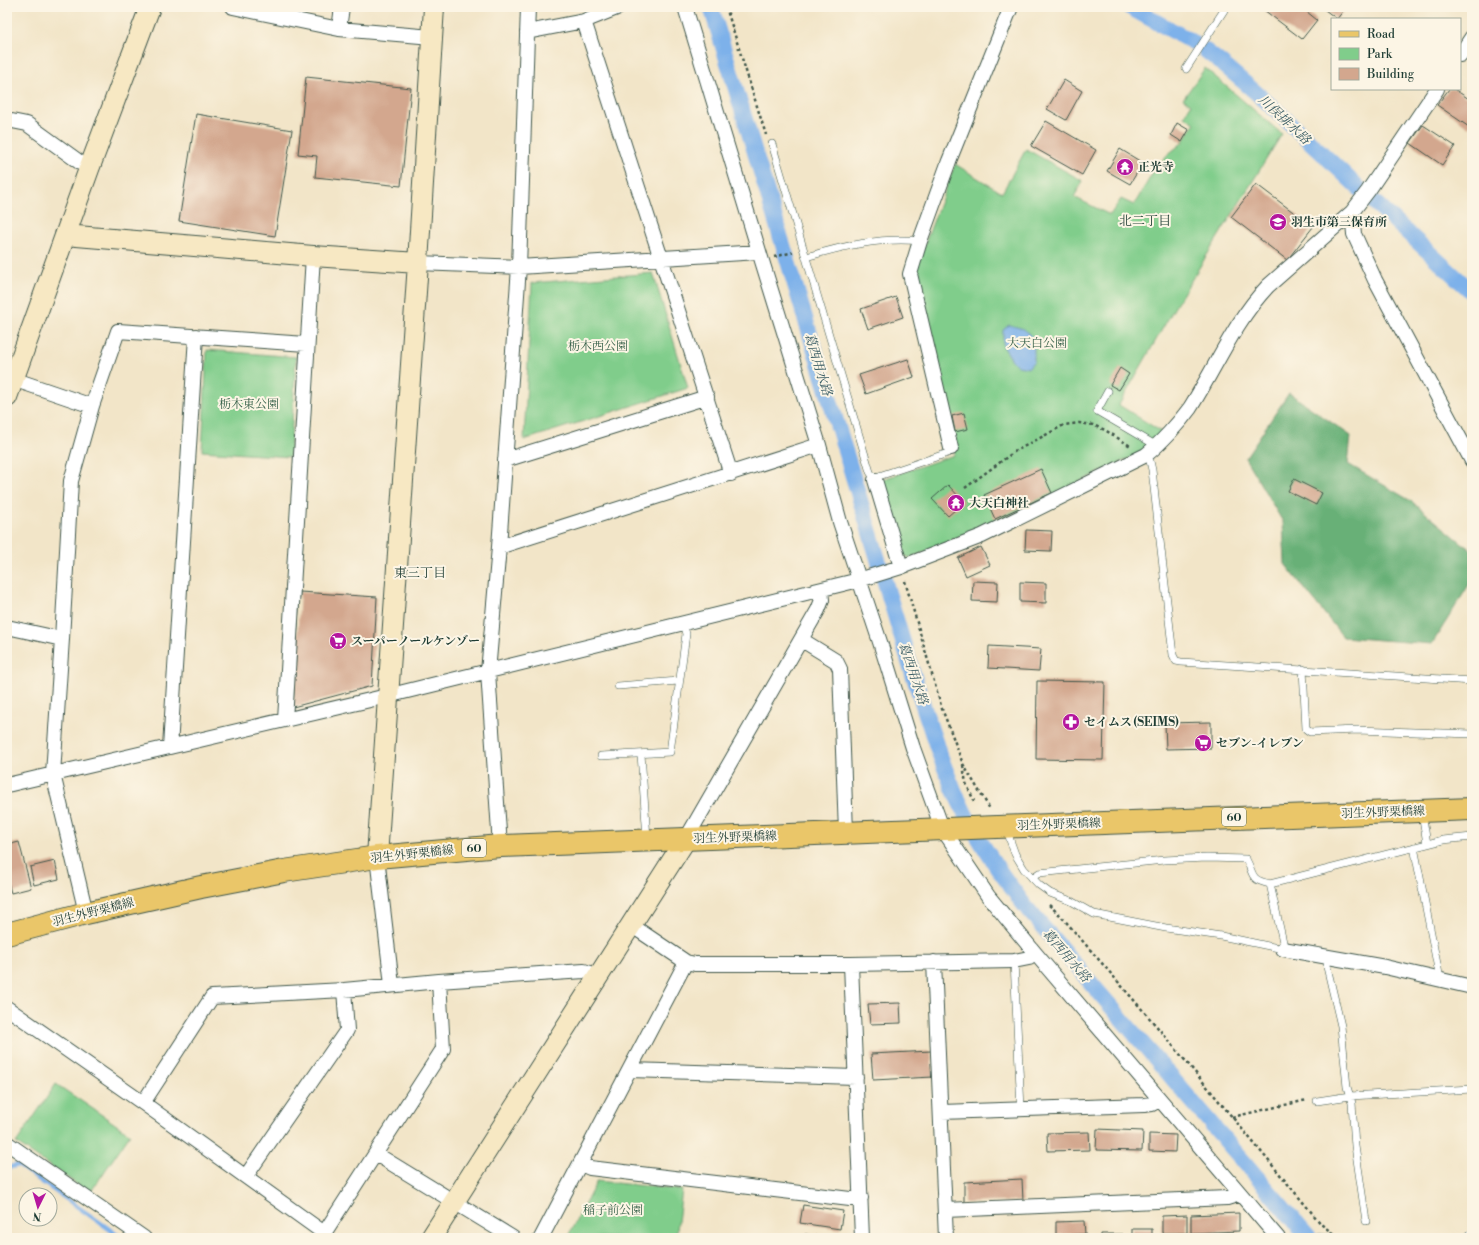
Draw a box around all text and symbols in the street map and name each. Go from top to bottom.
legend [1331,18,1461,90]
text: Road [1367,27,1395,42]
text: Park [1367,47,1393,62]
text: Building [1366,67,1415,82]
water label: 川俣排水路 [1255,92,1314,148]
temple icon: 正光寺 [1115,157,1135,177]
place label: 正光寺 [1138,160,1174,175]
school or university icon: 羽生市第三保育所 [1268,212,1288,232]
district label: 北二丁目 [1119,213,1171,229]
place label: 羽生市第三保育所 [1291,215,1387,230]
water label: 葛西用水路 [801,331,835,399]
park label: 大天白公園 [1007,336,1067,351]
park label: 栃木西公園 [568,339,628,354]
park label: 栃木東公園 [219,397,279,412]
temple icon: 大天白神社 [946,493,966,513]
place label: 大天白神社 [969,496,1029,511]
district label: 東三丁目 [394,565,446,581]
supermarket icon: スーパーノールケンゾー [328,631,348,651]
place label: スーパーノールケンゾー [351,634,480,649]
water label: 葛西用水路 [895,640,932,708]
pharmacy icon: セイムス (SEIMS) [1061,712,1081,732]
place label: セイムス (SEIMS) [1084,715,1179,730]
supermarket icon: セブン-イレブン [1193,733,1213,753]
place label: セブン-イレブン [1216,736,1304,751]
street label: 羽生外野栗橋線 [1341,804,1425,821]
road number: 60 [1222,808,1246,826]
street label: 羽生外野栗橋線 [1017,816,1101,833]
street label: 羽生外野栗橋線 [693,829,777,846]
road number: 60 [462,839,486,857]
street label: 羽生外野栗橋線 [369,843,455,866]
street label: 羽生外野栗橋線 [51,895,136,930]
water label: 葛西用水路 [1039,926,1094,986]
north arrow [18,1187,58,1227]
park label: 稲子前公園 [583,1203,643,1218]
text: N [32,1209,42,1223]

